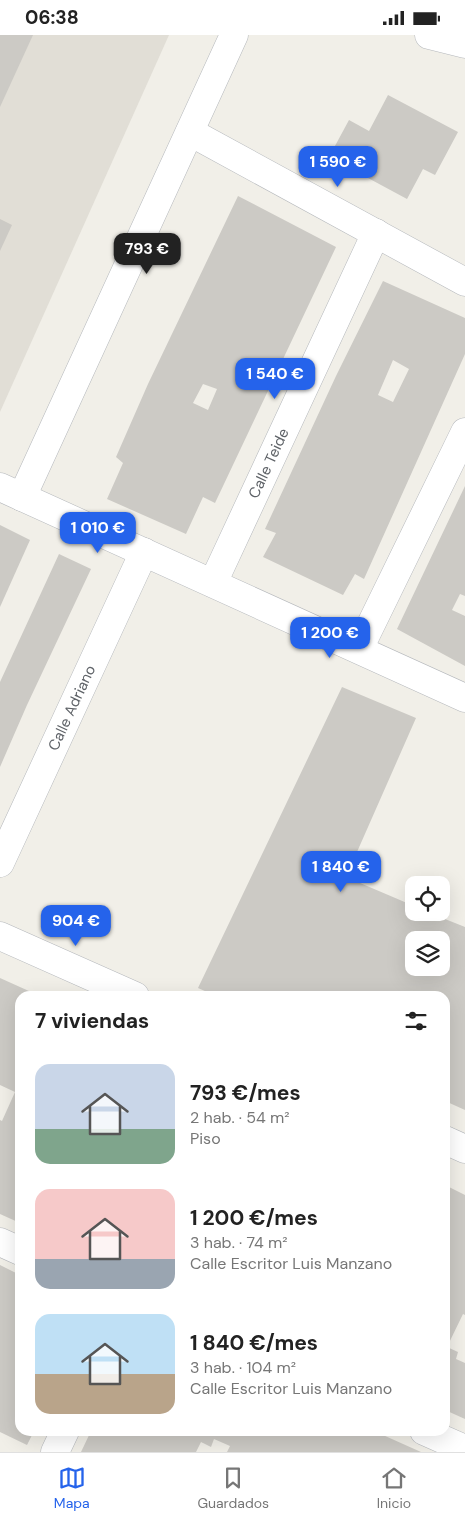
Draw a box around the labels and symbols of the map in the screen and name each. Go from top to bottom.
pin: 1 590 € [292,145,384,188]
pin: 793 € [112,233,182,275]
pin: 1 540 € [229,357,321,400]
street label: Calle Teide [244,425,294,502]
pin: 1 010 € [52,511,144,554]
pin: 1 200 € [284,617,376,659]
street label: Calle Adriano [43,662,100,754]
pin: 1 840 € [295,851,387,893]
pin: 904 € [41,905,111,947]

